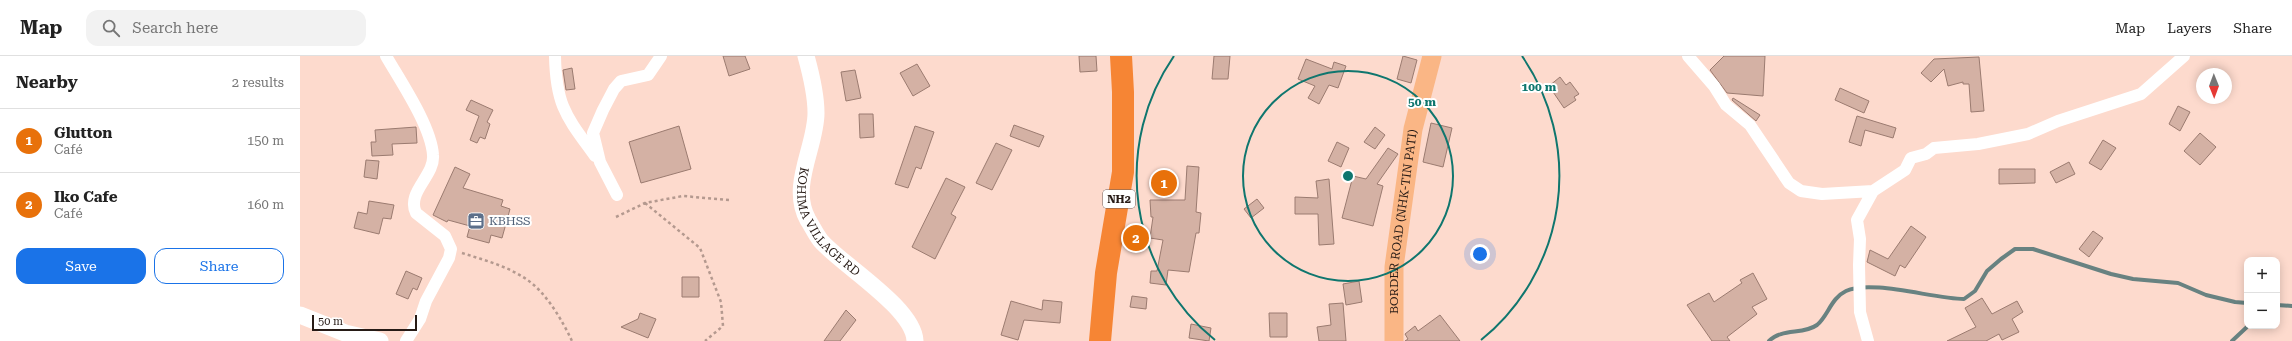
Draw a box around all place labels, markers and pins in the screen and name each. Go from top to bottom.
pin: 1 [1151,168,1177,198]
centre of rings [1341,169,1355,183]
office icon: KBHSS [466,211,486,231]
place label: KBHSS [489,214,531,228]
pin: 2 [1123,223,1149,253]

